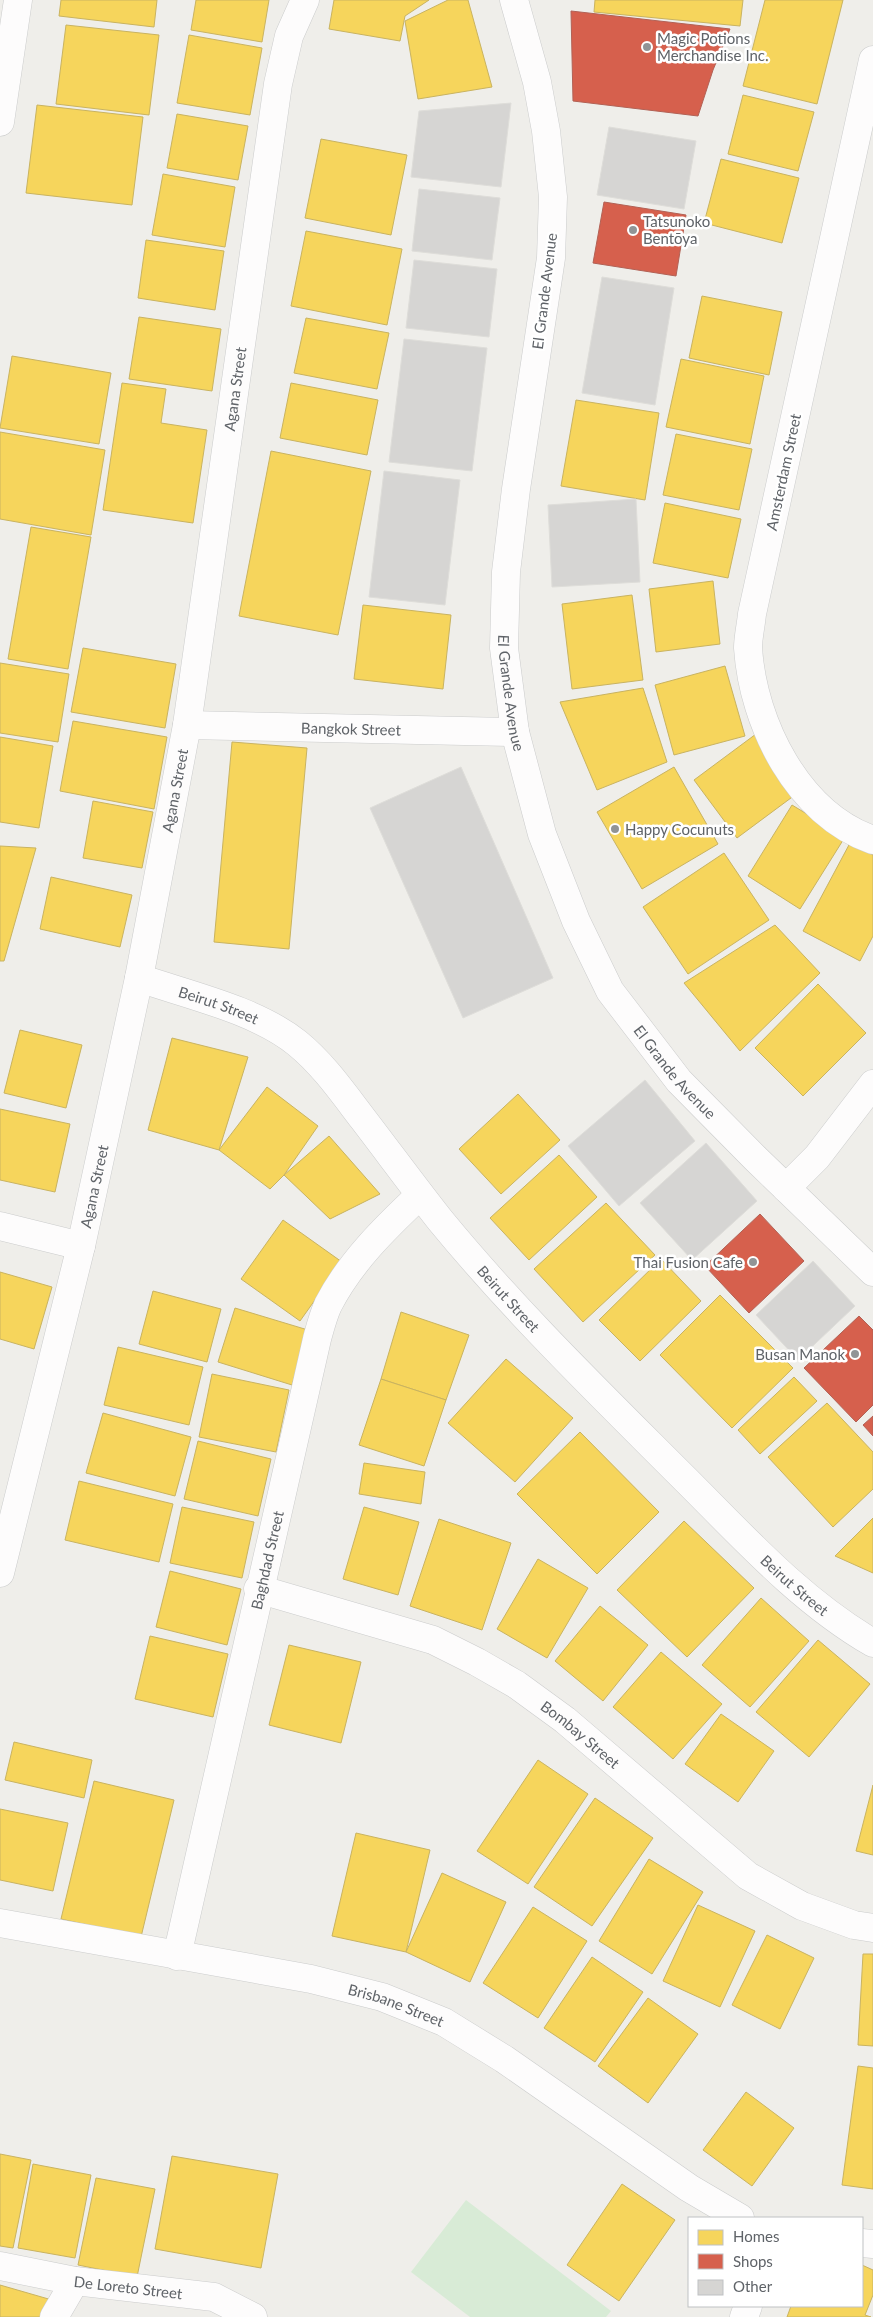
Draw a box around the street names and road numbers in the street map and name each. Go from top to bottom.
street label: El Grande Avenue [528,232,560,350]
street label: Agana Street [220,345,250,432]
street label: Amsterdam Street [762,411,804,532]
street label: El Grande Avenue [495,634,529,753]
street label: Bangkok Street [301,718,402,739]
street label: Agana Street [158,747,191,834]
street label: Beirut Street [176,982,262,1028]
street label: El Grande Avenue [630,1021,720,1122]
street label: Agana Street [76,1142,112,1230]
street label: Beirut Street [474,1262,544,1336]
street label: Baghdad Street [247,1508,287,1611]
street label: Beirut Street [757,1551,833,1620]
street label: Bombay Street [537,1697,624,1772]
street label: Brisbane Street [346,1980,447,2030]
street label: De Loreto Street [73,2272,184,2302]

